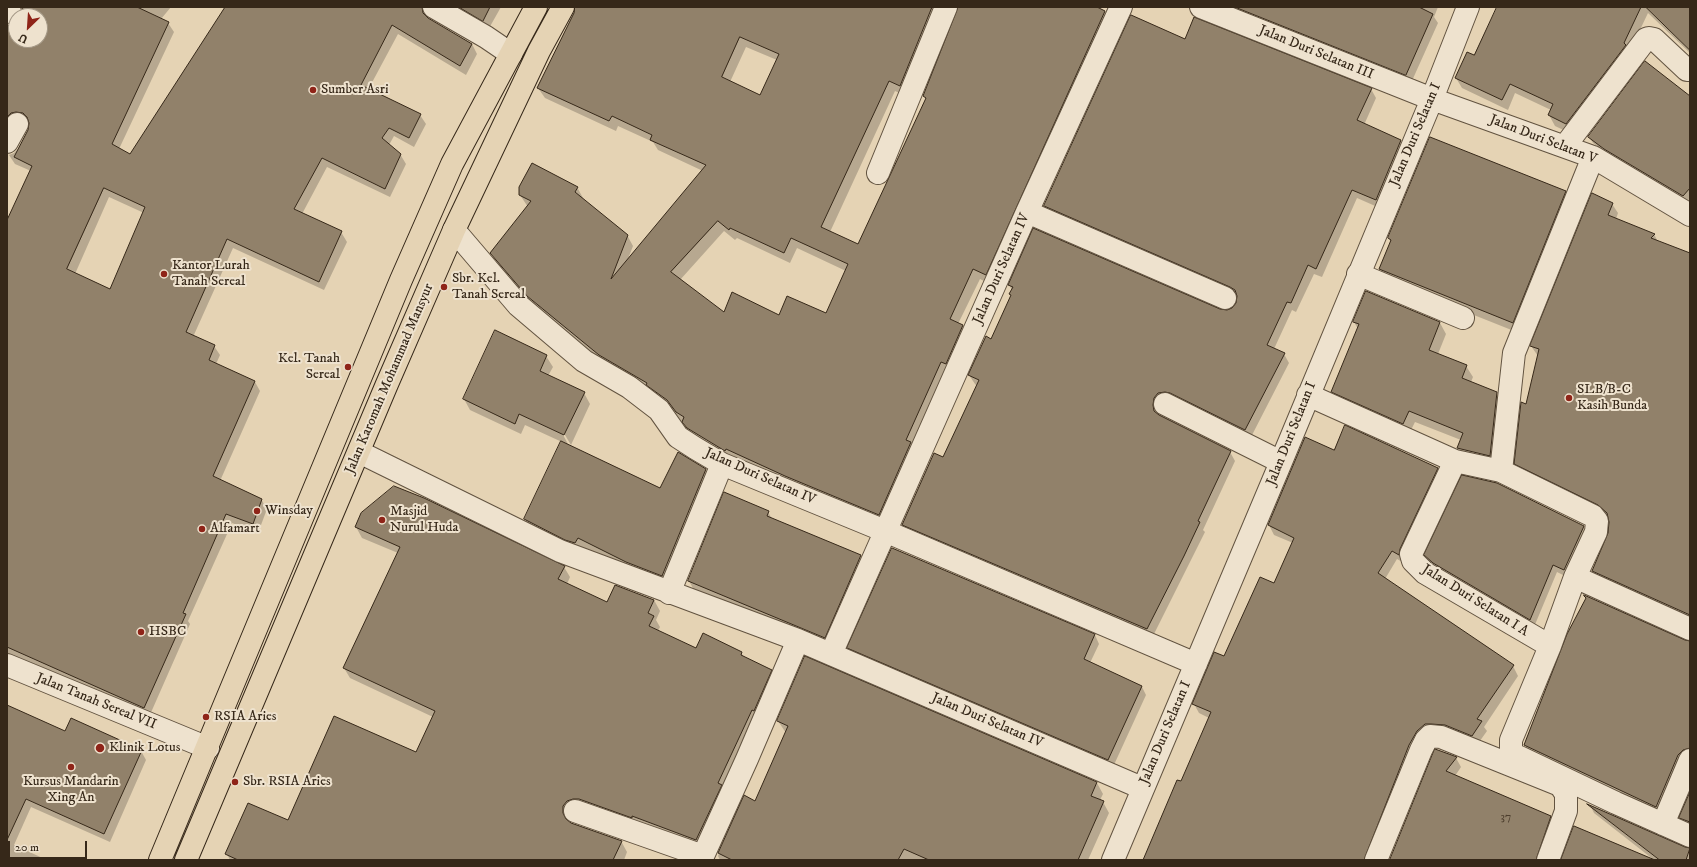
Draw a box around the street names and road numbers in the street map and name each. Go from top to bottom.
street label: Jalan Duri Selatan III [1256,22,1376,84]
street label: Jalan Duri Selatan I [1387,81,1445,189]
street label: Jalan Duri Selatan V [1487,112,1599,168]
street label: Jalan Duri Selatan IV [970,211,1034,327]
street label: Jalan Karomah Mohammad Mansyur [342,281,438,477]
street label: Jalan Duri Selatan I [1264,380,1320,488]
street label: Jalan Duri Selatan IV [702,445,818,509]
street label: Jalan Duri Selatan I A [1419,561,1531,641]
street label: Jalan Tanah Sereal VII [33,670,159,734]
street label: Jalan Duri Selatan I [1137,679,1195,787]
street label: Jalan Duri Selatan IV [929,690,1045,752]

